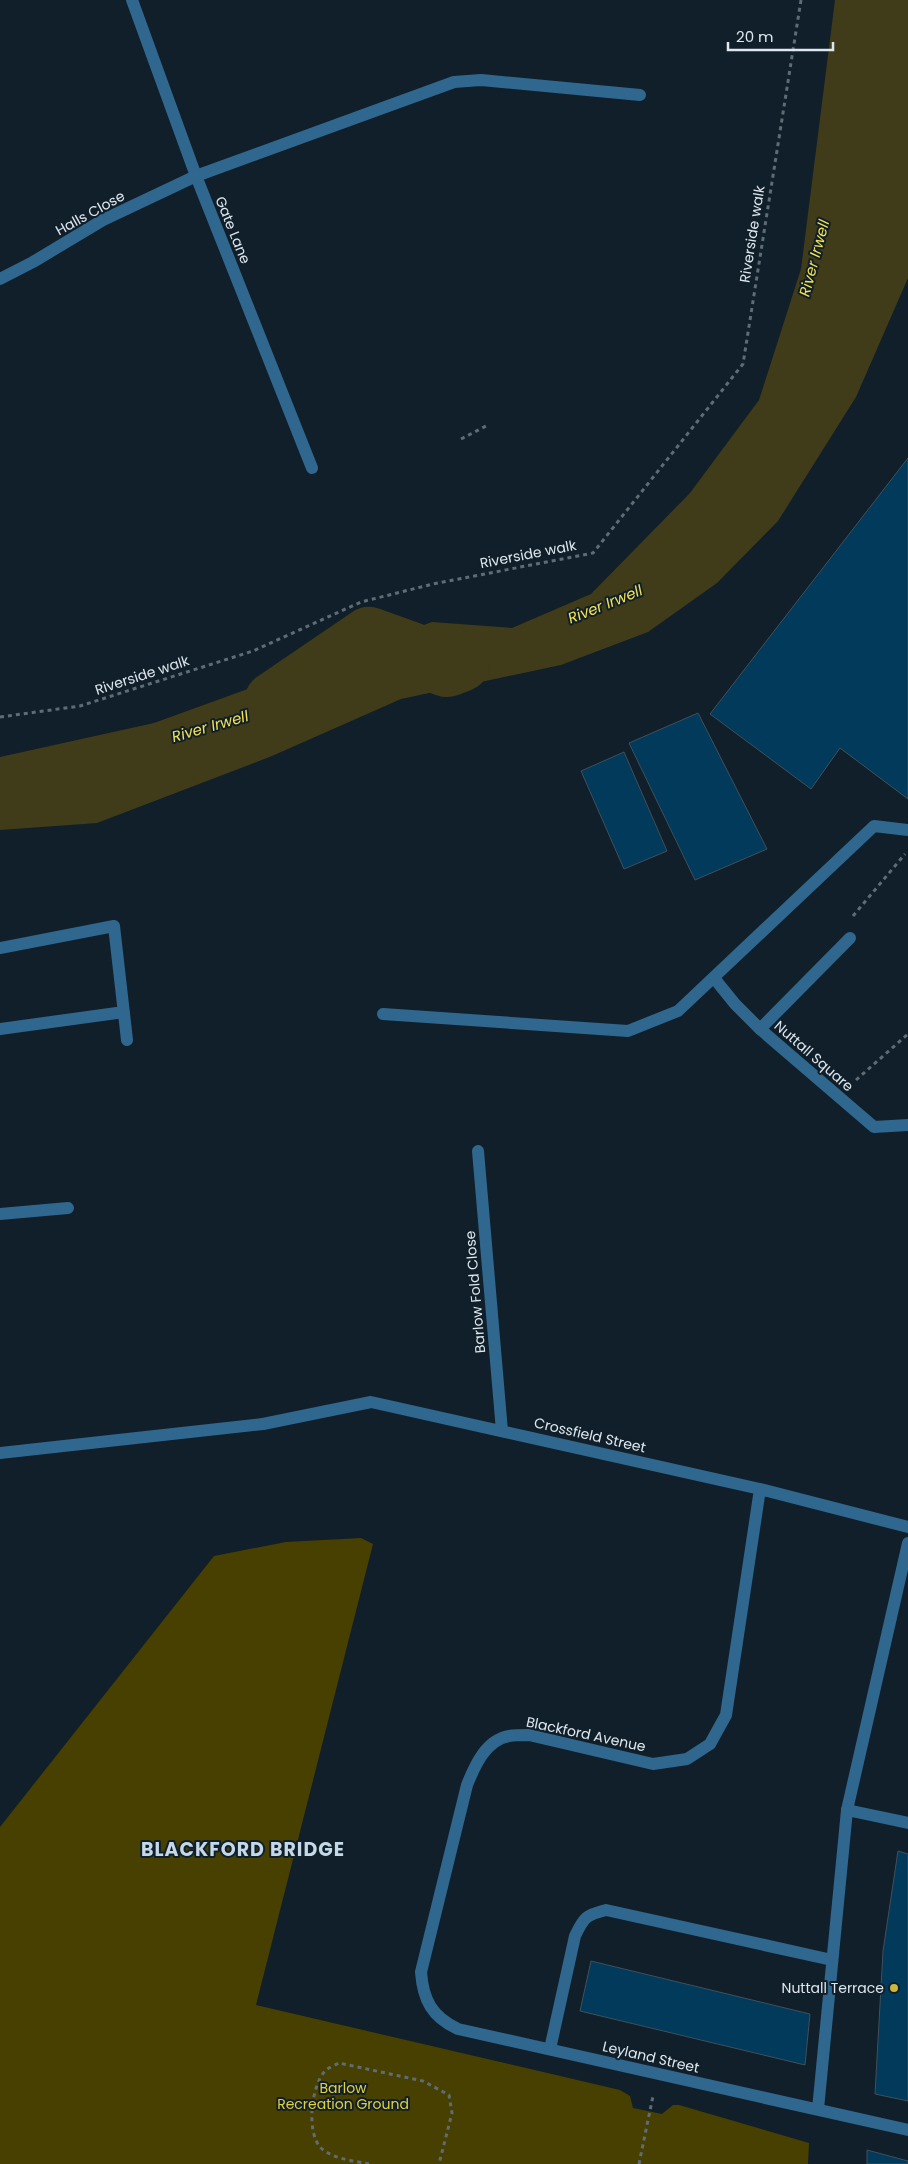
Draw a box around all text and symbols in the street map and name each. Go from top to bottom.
scale bar [728,20,833,52]
text: 20 m [736,26,774,47]
street label: Riverside walk [734,183,770,284]
street label: Halls Close [52,186,128,240]
street label: Gate Lane [210,193,256,267]
water label: River Irwell [794,217,834,299]
street label: Riverside walk [478,535,579,573]
water label: River Irwell [565,579,646,629]
street label: Riverside walk [92,650,192,700]
water label: River Irwell [169,705,251,747]
street label: Nuttall Square [770,1016,858,1096]
street label: Barlow Fold Close [460,1230,490,1354]
street label: Crossfield Street [532,1412,648,1458]
street label: Blackford Avenue [524,1712,648,1757]
district label: BLACKFORD BRIDGE [141,1836,345,1863]
place label: Nuttall Terrace [782,1978,884,1998]
marker: Nuttall Terrace [888,1982,900,1994]
street label: Leyland Street [601,2036,701,2078]
park label: Barlow Recreation Ground [277,2078,409,2114]

